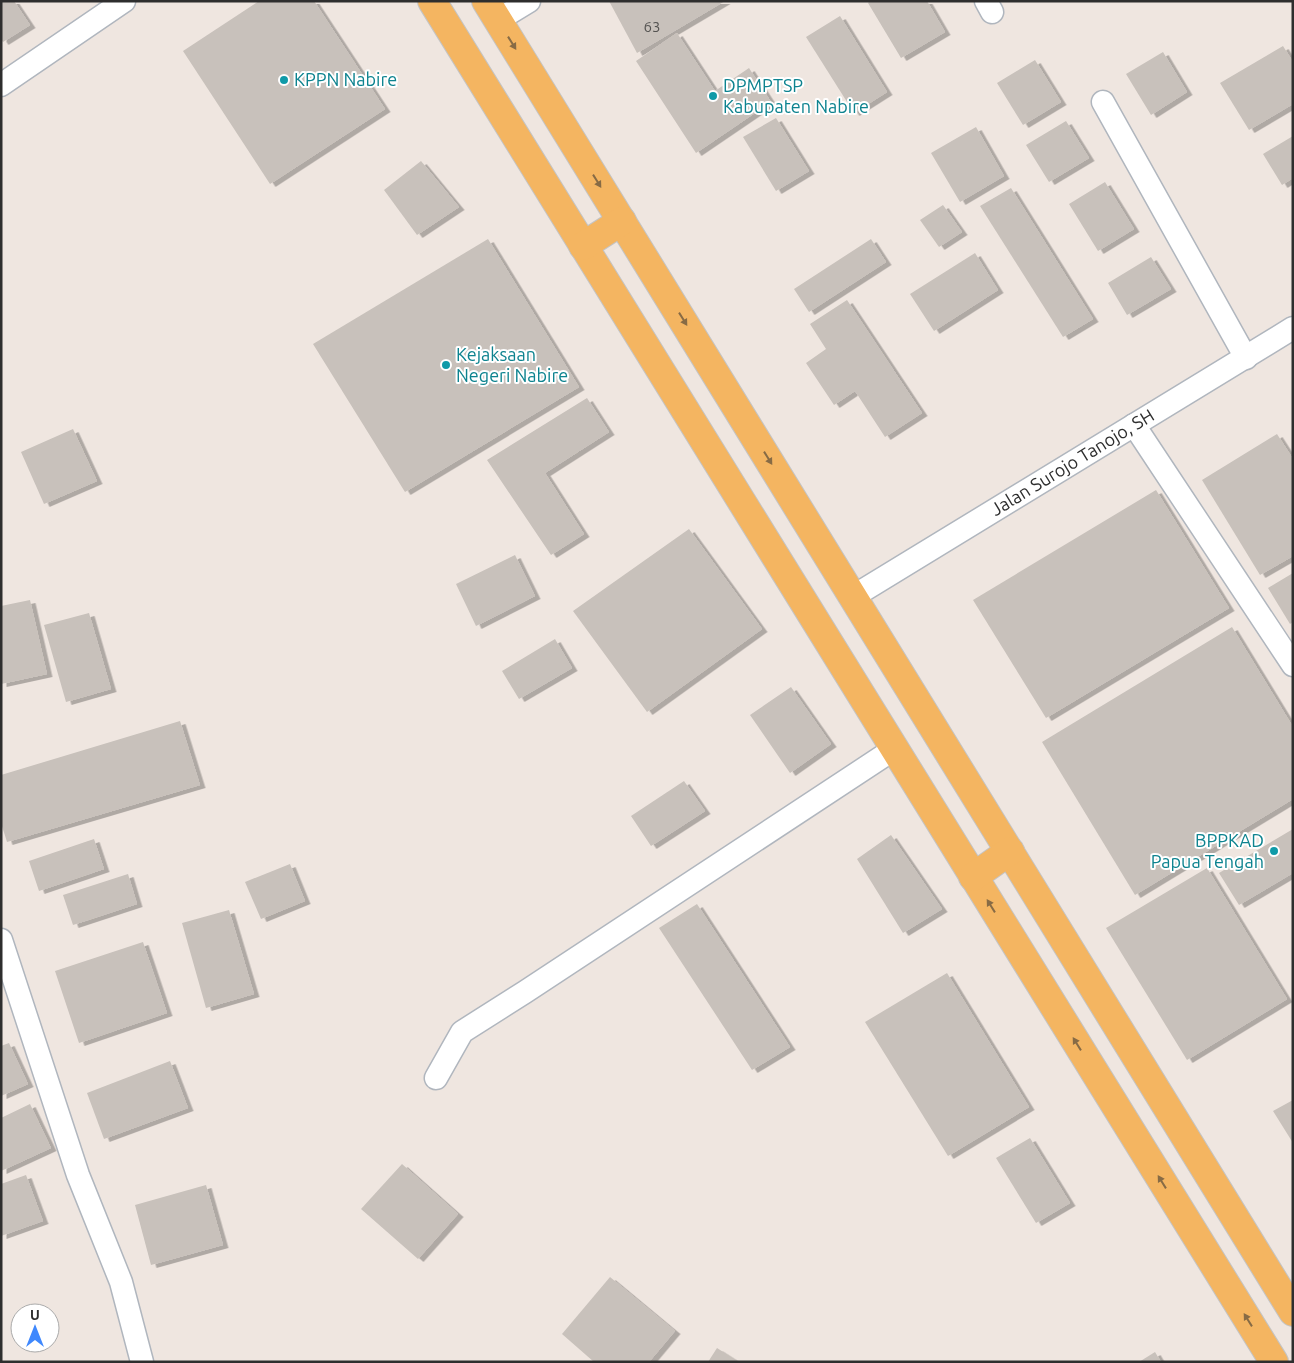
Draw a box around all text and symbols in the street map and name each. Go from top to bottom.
house number: 63 [644,18,660,35]
one-way arrow [507,36,517,49]
place label: KPPN Nabire [294,69,397,89]
marker: KPPN Nabire [278,74,290,86]
place label: DPMPTSP Kabupaten Nabire [723,75,869,116]
marker: DPMPTSP Kabupaten Nabire [707,90,719,102]
one-way arrow [593,174,602,187]
one-way arrow [678,313,687,326]
place label: Kejaksaan Negeri Nabire [456,344,568,385]
marker: Kejaksaan Negeri Nabire [440,359,452,371]
street label: Jalan Surojo Tanojo, SH [987,404,1157,519]
one-way arrow [764,451,773,464]
place label: BPPKAD Papua Tengah [1151,830,1264,871]
marker: BPPKAD Papua Tengah [1268,845,1280,857]
one-way arrow [987,899,996,912]
one-way arrow [1072,1037,1081,1050]
one-way arrow [1158,1176,1167,1189]
north arrow [10,1303,60,1353]
text: U [30,1307,40,1323]
one-way arrow [1243,1314,1252,1327]

